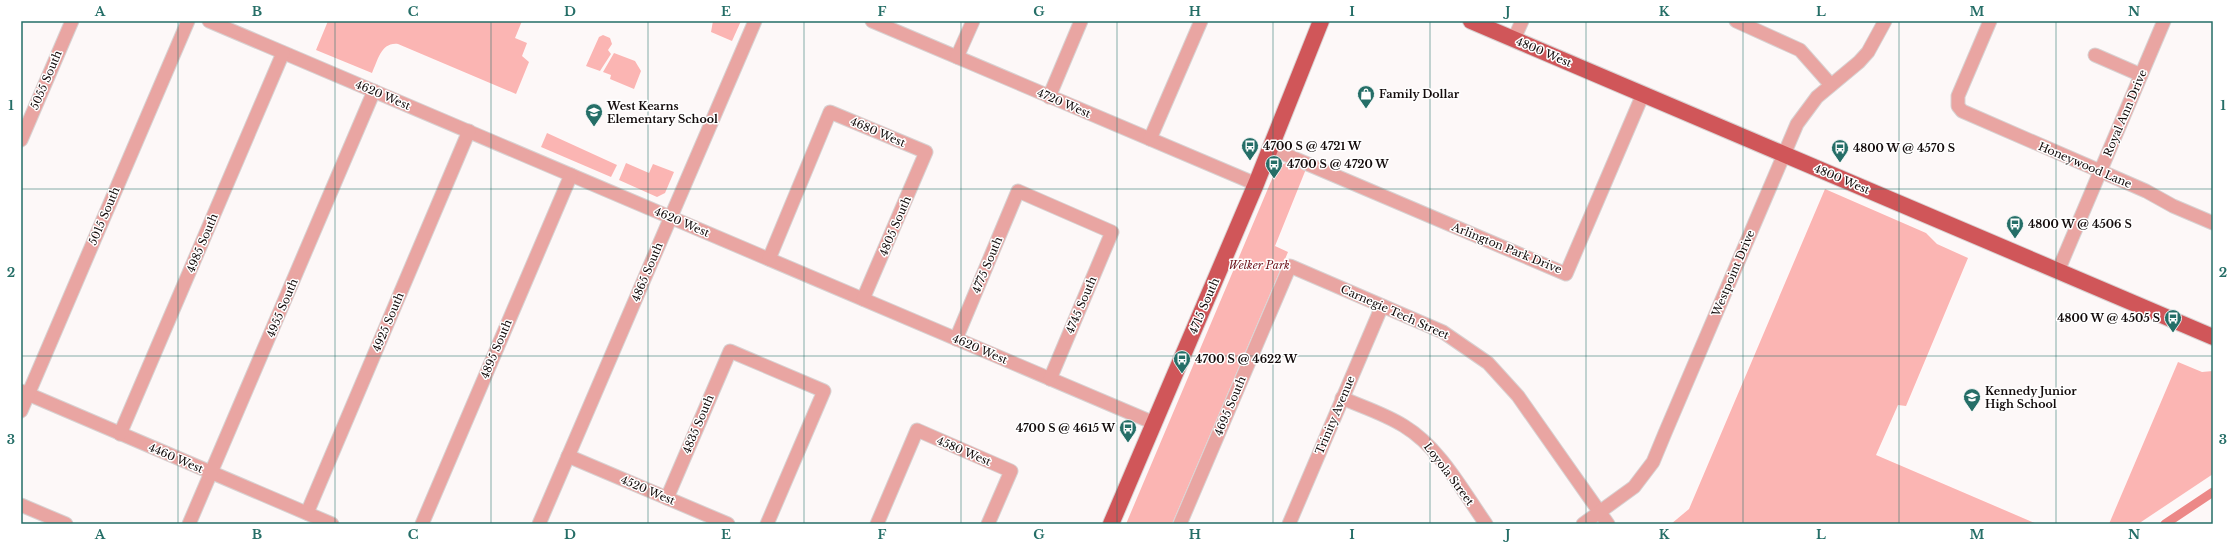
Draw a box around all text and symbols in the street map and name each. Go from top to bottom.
text: A [94,3,106,20]
text: B [252,3,262,20]
text: C [408,3,419,20]
text: D [564,3,576,20]
text: E [721,3,731,20]
text: F [878,3,887,20]
text: G [1033,3,1045,20]
text: H [1189,3,1201,20]
text: I [1349,3,1355,20]
text: J [1502,3,1511,20]
text: K [1659,3,1670,20]
text: L [1816,3,1826,20]
text: M [1970,3,1985,20]
text: N [2128,3,2140,20]
street label: 4800 West [1514,34,1575,70]
street label: 5055 South [27,48,65,112]
street label: Royal Ann Drive [2100,67,2150,159]
street label: 4620 West [353,77,413,113]
shop icon: Family Dollar [1356,84,1376,109]
street label: 4720 West [1035,85,1094,121]
place label: Family Dollar [1379,87,1460,101]
text: 1 [8,97,14,114]
text: 1 [2220,97,2226,114]
place label: West Kearns Elementary School [606,99,718,126]
school or university icon: West Kearns Elementary School [584,102,604,127]
street label: 4680 West [848,114,908,150]
bus stop icon: 4700 S @ 4721 W [1240,136,1260,161]
bus stop icon: 4800 W @ 4570 S [1830,138,1850,163]
place label: 4700 S @ 4721 W [1263,139,1362,153]
street label: Honeywood Lane [2036,139,2134,191]
place label: 4800 W @ 4570 S [1853,141,1955,155]
bus stop icon: 4700 S @ 4720 W [1264,154,1284,179]
place label: 4700 S @ 4720 W [1287,157,1389,171]
street label: 4800 West [1812,161,1873,197]
street label: 5015 South [85,184,123,247]
street label: 4805 South [876,194,914,258]
street label: 4620 West [652,204,712,240]
street label: 4985 South [183,211,221,275]
bus stop icon: 4800 W @ 4506 S [2005,214,2025,239]
place label: 4800 W @ 4506 S [2028,217,2132,231]
street label: Arlington Park Drive [1449,219,1564,276]
street label: Westpoint Drive [1708,228,1757,319]
street label: 4775 South [969,234,1005,295]
street label: 4865 South [628,240,666,304]
park label: Welker Park [1228,258,1290,272]
text: 2 [7,264,15,281]
text: 2 [2219,264,2227,281]
street label: 4745 South [1063,274,1100,336]
street label: 4715 South [1186,275,1222,336]
street label: 4955 South [263,276,301,340]
street label: Carnegie Tech Street [1339,282,1452,343]
street label: 4925 South [369,290,407,354]
bus stop icon: 4800 W @ 4505 S [2163,308,2183,333]
place label: 4800 W @ 4505 S [2057,311,2160,325]
street label: 4895 South [477,317,515,381]
street label: 4620 West [950,331,1010,367]
bus stop icon: 4700 S @ 4622 W [1172,349,1192,374]
place label: 4700 S @ 4622 W [1195,352,1298,366]
street label: 4695 South [1211,374,1249,438]
street label: Trinity Avenue [1312,374,1358,456]
place label: Kennedy Junior High School [1985,384,2077,411]
school or university icon: Kennedy Junior High School [1962,387,1982,412]
street label: 4835 South [679,392,717,456]
bus stop icon: 4700 S @ 4615 W [1118,418,1138,443]
place label: 4700 S @ 4615 W [1016,421,1115,435]
text: 3 [7,431,15,448]
text: 3 [2219,431,2227,448]
street label: 4580 West [935,433,994,469]
street label: 4460 West [147,440,206,476]
street label: Loyola Street [1421,440,1478,509]
street label: 4520 West [619,472,678,508]
text: A [94,526,106,543]
text: B [252,526,262,543]
text: C [408,526,419,543]
text: D [564,526,576,543]
text: E [721,526,731,543]
text: F [878,526,887,543]
text: G [1033,526,1045,543]
text: H [1189,526,1201,543]
text: I [1349,526,1355,543]
text: J [1502,526,1511,543]
text: K [1659,526,1670,543]
text: L [1816,526,1826,543]
text: M [1970,526,1985,543]
text: N [2128,526,2140,543]

